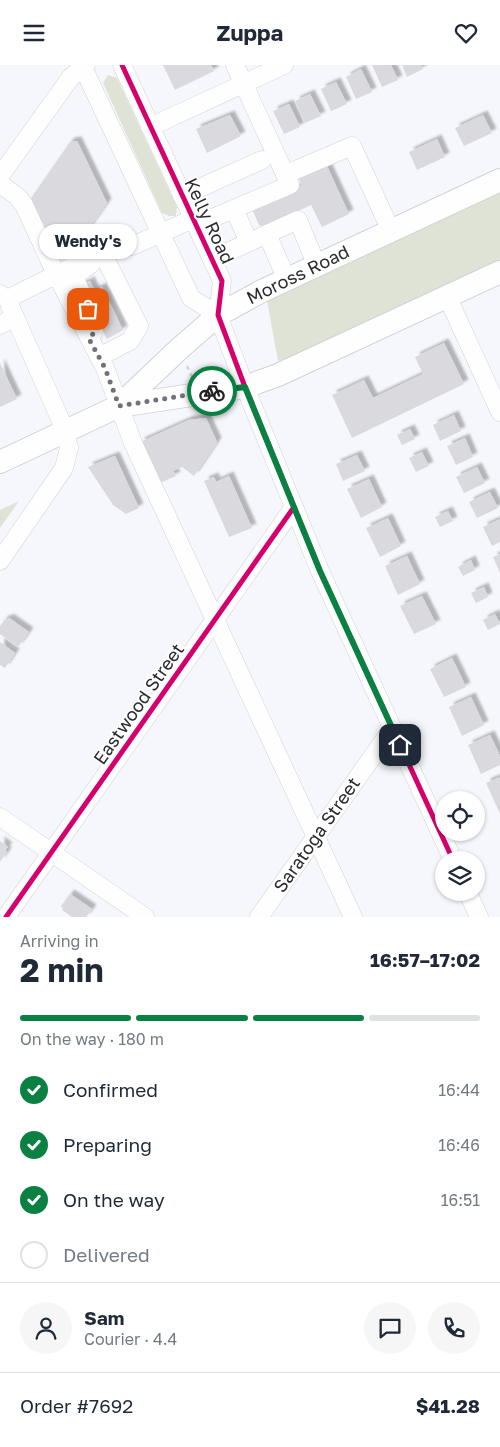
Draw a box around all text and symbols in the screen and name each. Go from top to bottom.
icon: menu [20,19,48,47]
text: Zuppa [217,19,283,46]
icon: heart [452,19,480,47]
street label: Kelly Road [180,174,239,267]
callout: Wendy's [39,224,137,259]
text: Wendy's [54,231,122,251]
street label: Moross Road [243,240,353,308]
pin [67,288,109,330]
icon: bag [74,295,102,323]
courier [187,366,237,416]
icon: bike [198,377,226,405]
street label: Eastwood Street [88,639,188,768]
pin [379,724,421,766]
icon: home [386,731,414,759]
street label: Saratoga Street [268,773,364,896]
map controls [435,791,485,901]
button: locate [435,791,485,841]
button: layers [435,851,485,901]
text: Arriving in [20,931,99,951]
text: 16:57–17:02 [370,948,480,971]
text: 2 min [20,951,104,989]
text: On the way · 180 m [20,1029,164,1049]
icon: check [20,1076,48,1104]
text: Confirmed [63,1078,158,1101]
text: 16:44 [438,1080,480,1100]
icon: check [20,1131,48,1159]
text: Preparing [63,1133,152,1156]
text: 16:46 [438,1135,480,1155]
icon: check [20,1186,48,1214]
text: On the way [63,1188,165,1211]
text: 16:51 [441,1190,480,1210]
text: Delivered [63,1243,150,1266]
button: person [20,1302,72,1354]
button: chat [364,1302,416,1354]
button: phone [428,1302,480,1354]
text: Sam [84,1306,124,1329]
text: Courier · 4.4 [84,1329,177,1349]
text: Order #7692 [20,1394,133,1417]
text: $41.28 [416,1394,480,1417]

